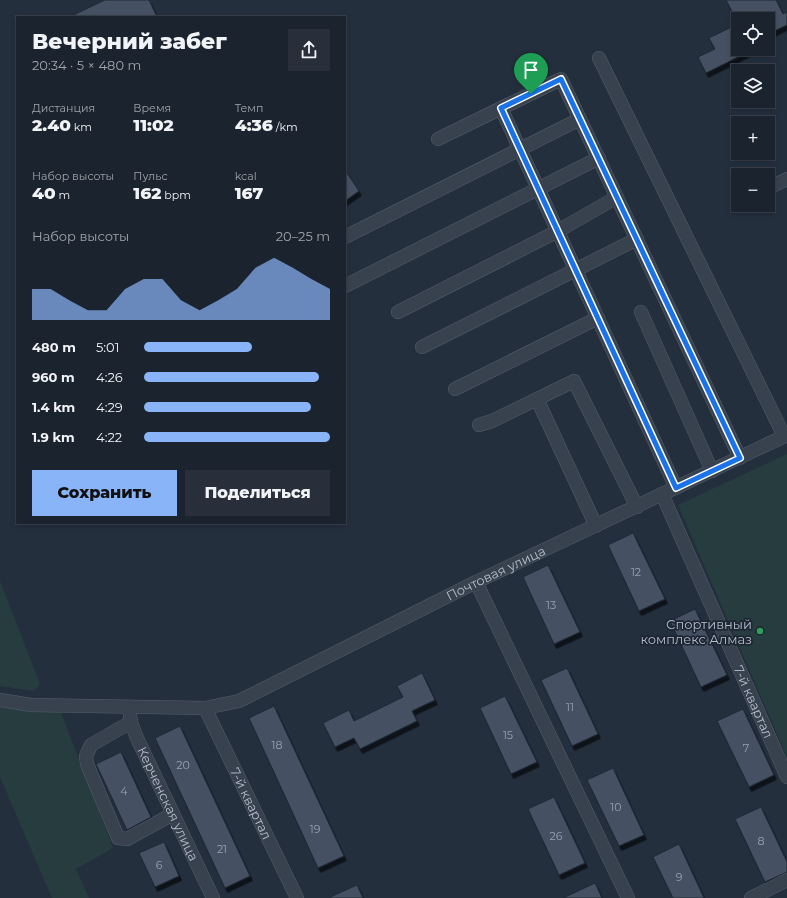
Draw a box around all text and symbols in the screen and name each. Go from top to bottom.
map controls [731,12,775,212]
button: locate [731,12,775,56]
text: Вечерний забег [32,28,227,55]
button: share [288,29,330,71]
pin [514,53,548,94]
text: 20:34 · 5 × 480 m [32,57,141,73]
icon: arrive [520,59,542,81]
button: layers [731,64,775,108]
text: Дистанция [32,101,95,115]
text: Время [133,101,171,115]
text: Темп [235,101,263,115]
text: 2.40 [32,115,71,135]
text: 11:02 [133,115,174,135]
text: 4:36 [235,115,273,135]
button: + [731,116,775,160]
text: km [71,120,92,134]
text: /km [273,120,298,134]
button: − [731,168,775,212]
text: Набор высоты [32,169,114,183]
text: Пульс [133,169,168,183]
text: kcal [235,169,257,183]
text: 40 [32,183,56,203]
text: 162 [133,183,161,203]
text: 167 [235,183,263,203]
text: m [56,188,70,202]
text: bpm [161,188,191,202]
text: Набор высоты [32,228,129,244]
text: 20–25 m [276,228,330,244]
text: 480 m [32,339,76,355]
text: 5:01 [96,339,119,355]
text: 960 m [32,369,75,385]
text: 4:26 [96,369,123,385]
text: 1.4 km [32,399,75,415]
text: 4:29 [96,399,123,415]
text: 1.9 km [32,429,75,445]
text: 4:22 [96,429,122,445]
button: Сохранить [32,470,177,516]
button: Поделиться [185,470,330,516]
street label: Почтовая улица [443,542,548,604]
house number: 12 [631,565,641,579]
house number: 13 [546,598,556,612]
place label: Спортивный комплекс Алмаз [640,616,752,647]
marker: Спортивный комплекс Алмаз [755,626,765,636]
street label: 7-й квартал [731,663,777,741]
house number: 11 [566,700,574,714]
house number: 15 [503,728,513,742]
house number: 18 [272,738,283,752]
house number: 7 [743,741,749,755]
street label: Керченская улица [134,744,202,863]
house number: 20 [176,758,190,772]
street label: 7-й квартал [227,765,275,842]
house number: 4 [120,784,128,798]
house number: 10 [610,800,622,814]
house number: 19 [310,822,321,836]
house number: 26 [550,829,563,843]
house number: 8 [757,834,765,848]
house number: 21 [217,842,227,856]
house number: 6 [156,858,163,872]
house number: 9 [676,870,683,884]

